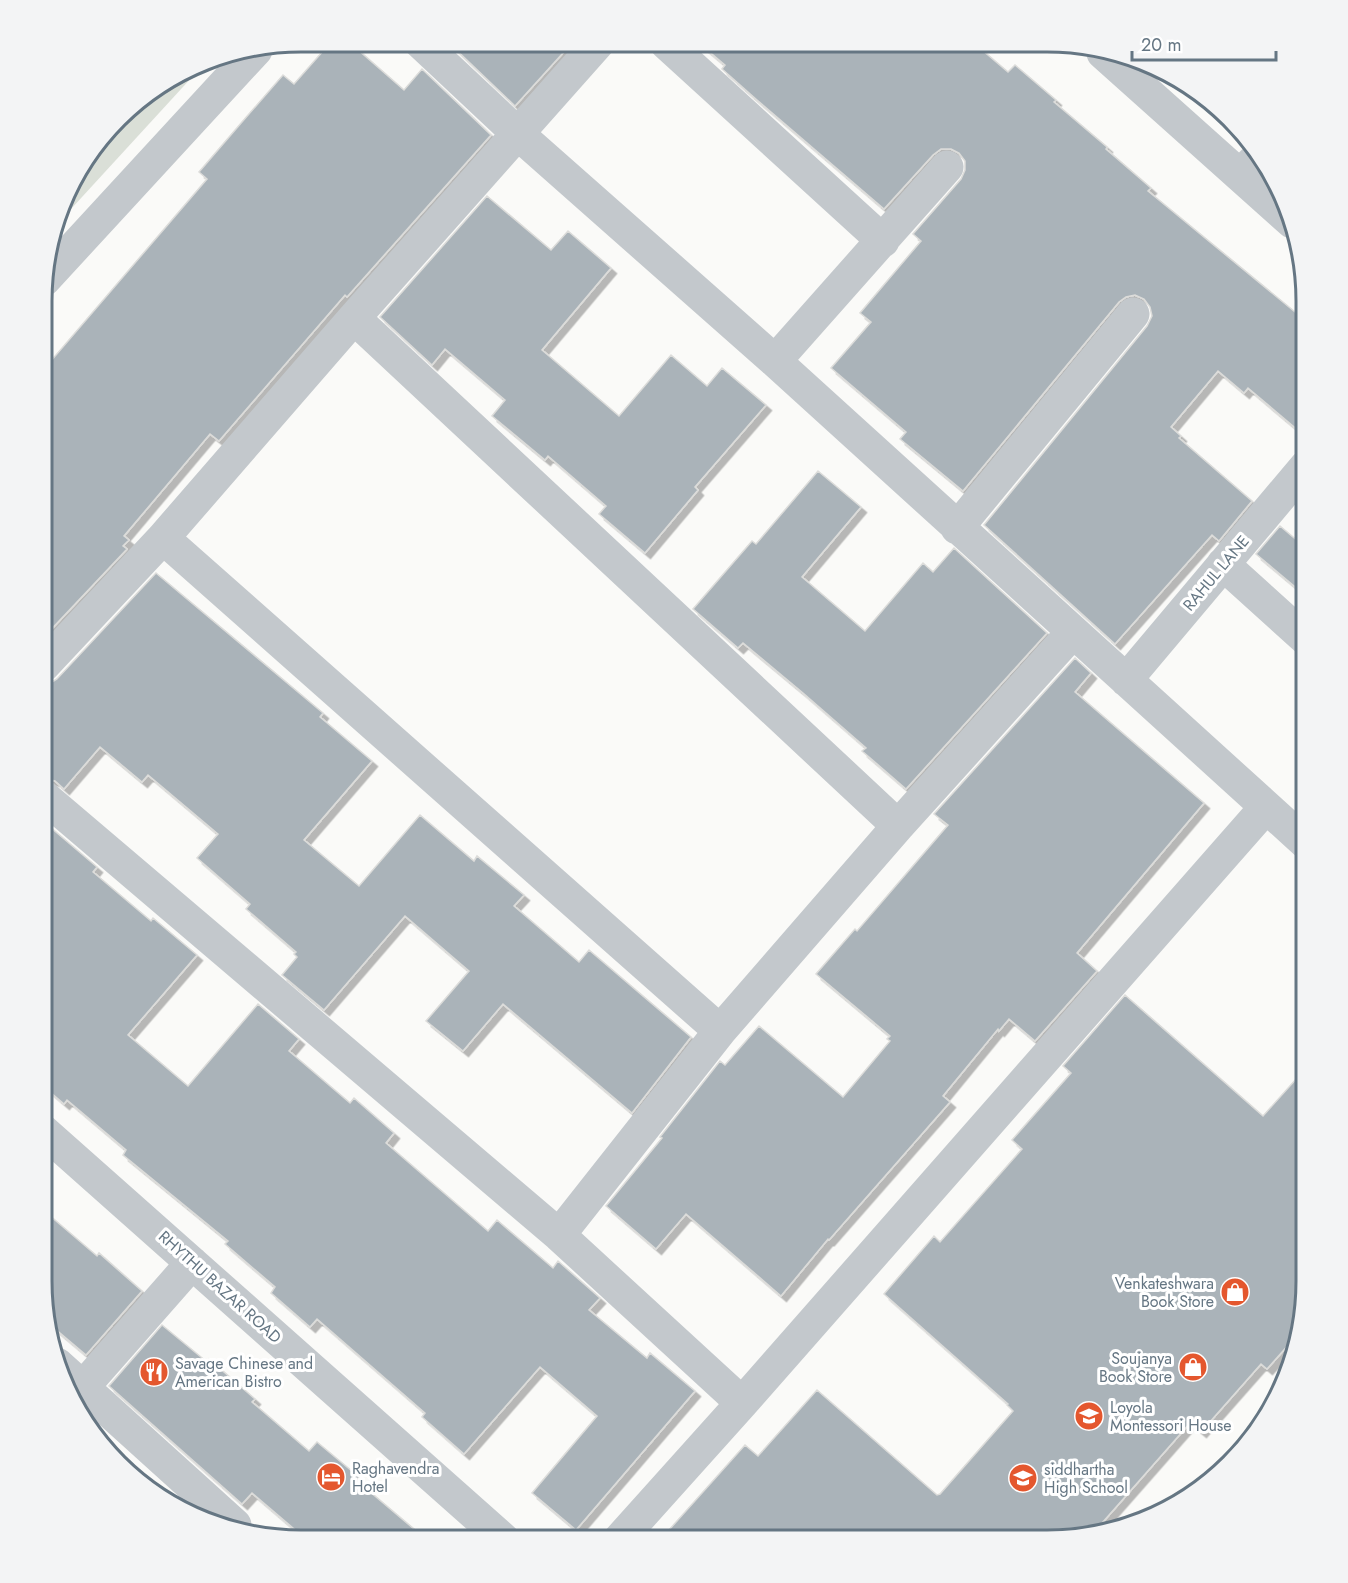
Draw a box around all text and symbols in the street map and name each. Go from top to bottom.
scale bar [1132,24,1276,62]
text: 20 m [1141,32,1181,58]
street label: RAHUL LANE [1177,530,1255,616]
street label: RHYTHU BAZAR ROAD [153,1225,287,1349]
place label: Venkateshwara Book Store [1115,1272,1214,1313]
shop icon: Venkateshwara Book Store [1219,1276,1251,1308]
place label: Soujanya Book Store [1099,1347,1172,1388]
shop icon: Soujanya Book Store [1177,1351,1209,1383]
place label: Savage Chinese and American Bistro [175,1352,313,1393]
restaurant icon: Savage Chinese and American Bistro [138,1356,170,1388]
place label: Loyola Montessori House [1110,1396,1232,1437]
school or university icon: Loyola Montessori House [1073,1400,1105,1432]
place label: Raghavendra Hotel [352,1457,440,1498]
place label: siddhartha High School [1044,1458,1128,1499]
hotel icon: Raghavendra Hotel [315,1461,347,1493]
school or university icon: siddhartha High School [1007,1462,1039,1494]

